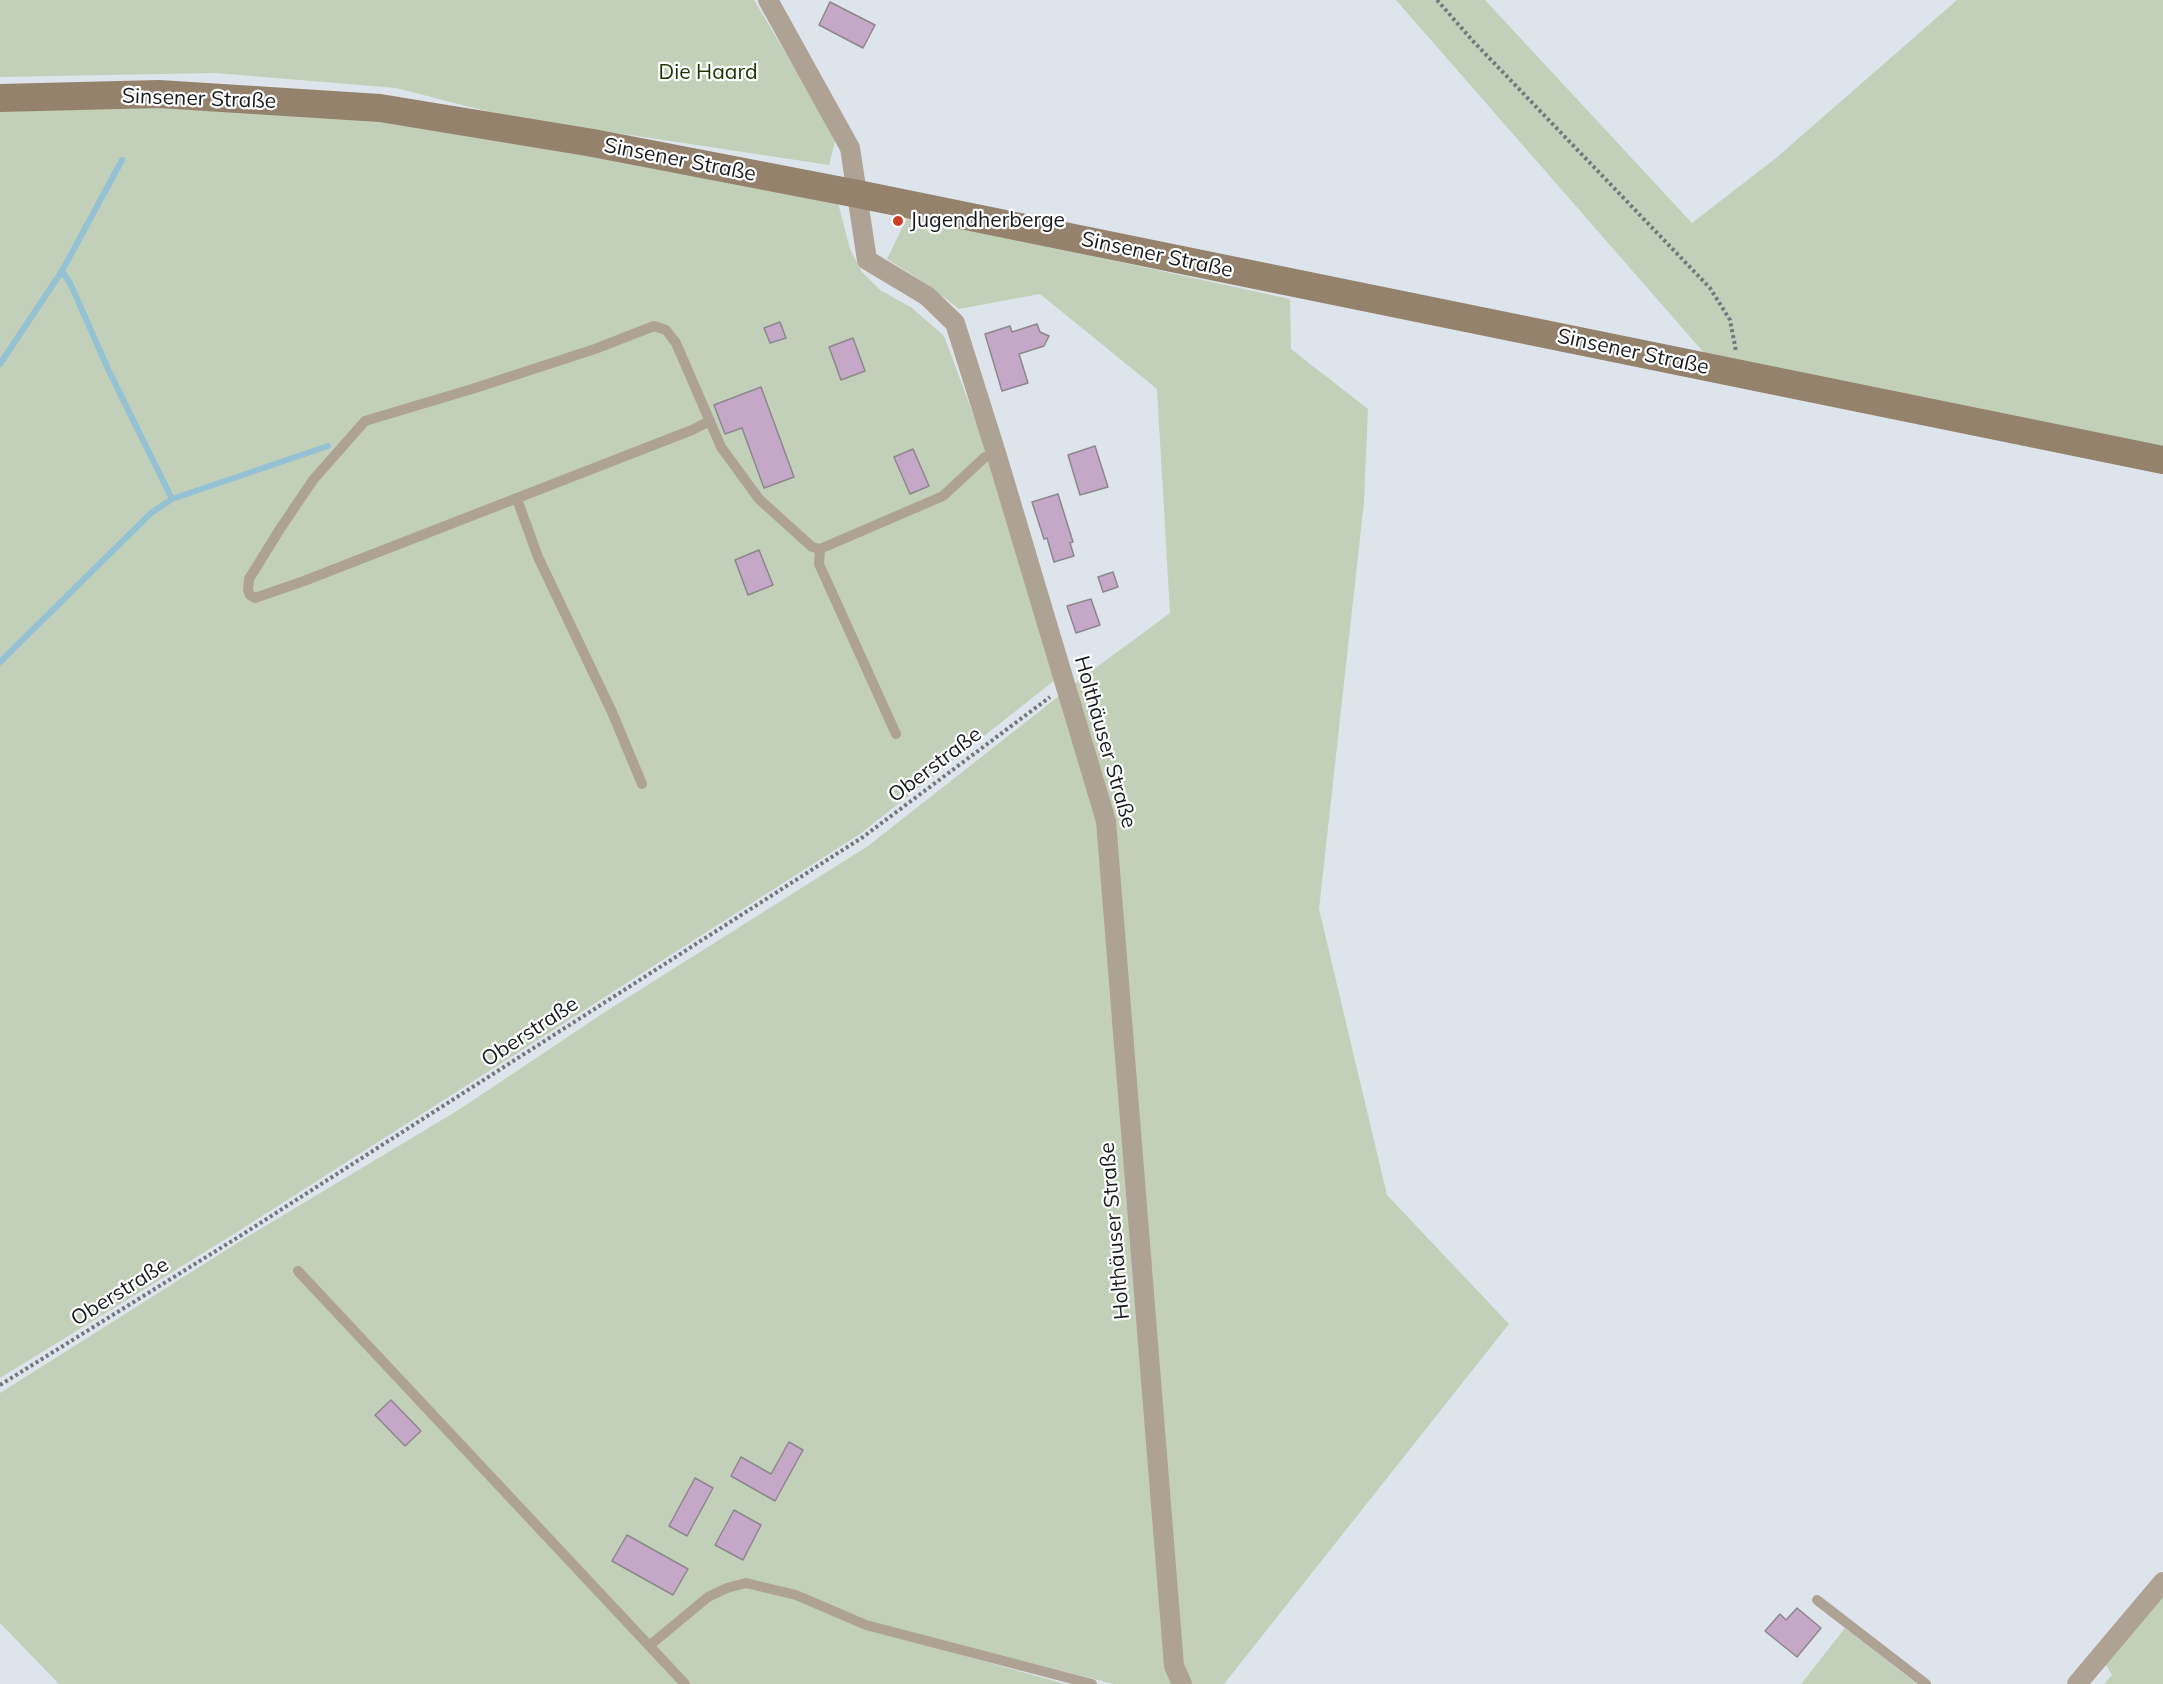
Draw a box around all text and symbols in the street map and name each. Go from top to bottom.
park label: Die Haard [659,60,757,86]
street label: Sinsener Straße [121,84,277,114]
street label: Sinsener Straße [602,133,758,187]
place label: Jugendherberge [910,208,1065,234]
marker: Jugendherberge [891,214,905,228]
street label: Sinsener Straße [1079,227,1235,283]
street label: Sinsener Straße [1555,324,1711,380]
street label: Holthäuser Straße [1068,653,1142,831]
street label: Oberstraße [883,722,987,808]
street label: Oberstraße [477,991,583,1073]
street label: Holthäuser Straße [1095,1141,1135,1321]
street label: Oberstraße [67,1252,173,1332]

